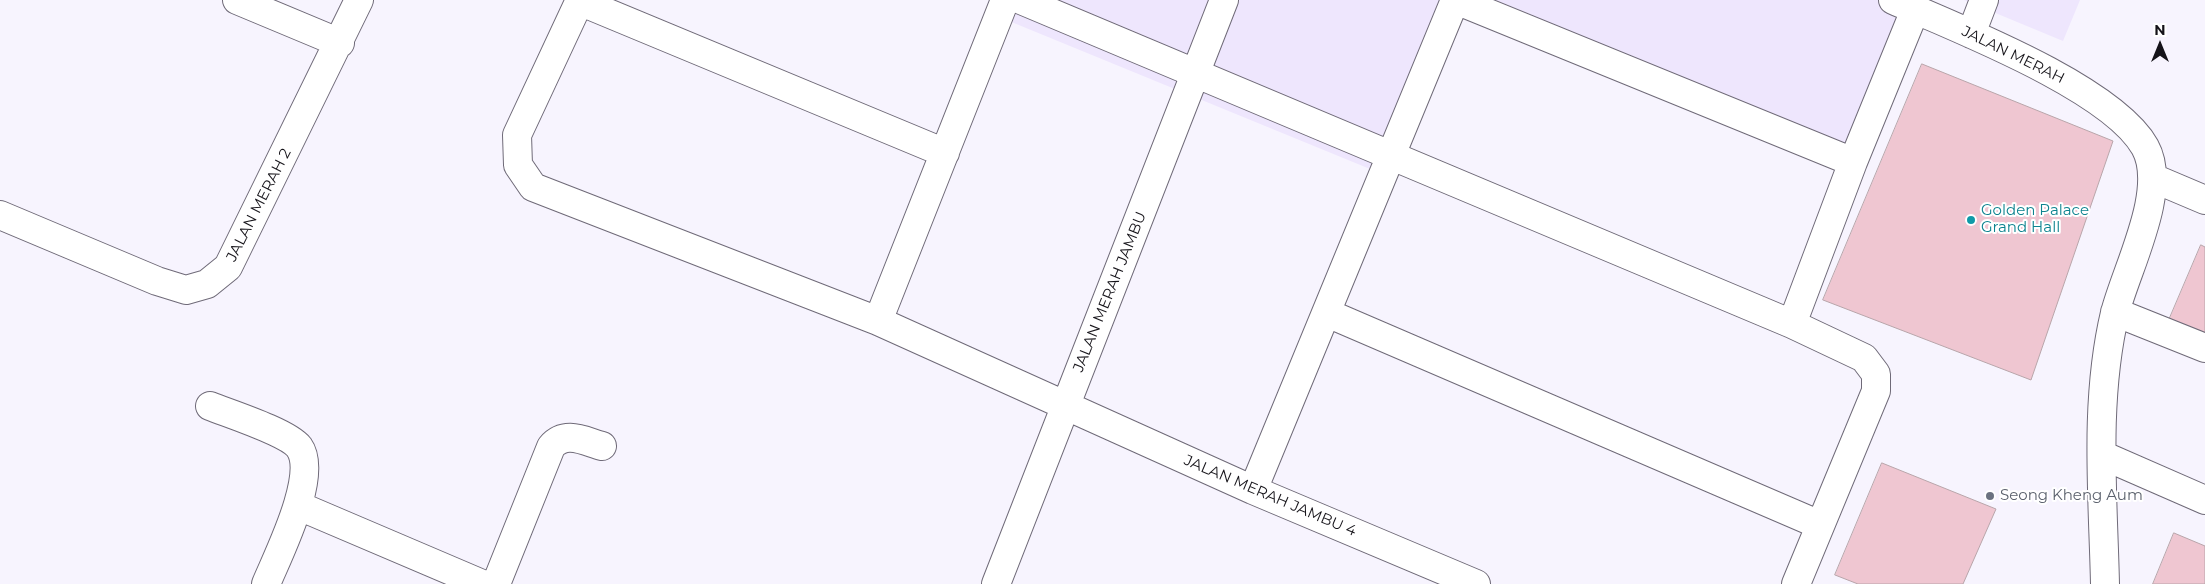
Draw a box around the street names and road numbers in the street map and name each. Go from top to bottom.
street label: JALAN MERAH [1959,22,2067,88]
street label: JALAN MERAH 2 [223,146,295,264]
street label: JALAN MERAH JAMBU [1070,209,1150,375]
street label: JALAN MERAH JAMBU 4 [1181,452,1359,540]

